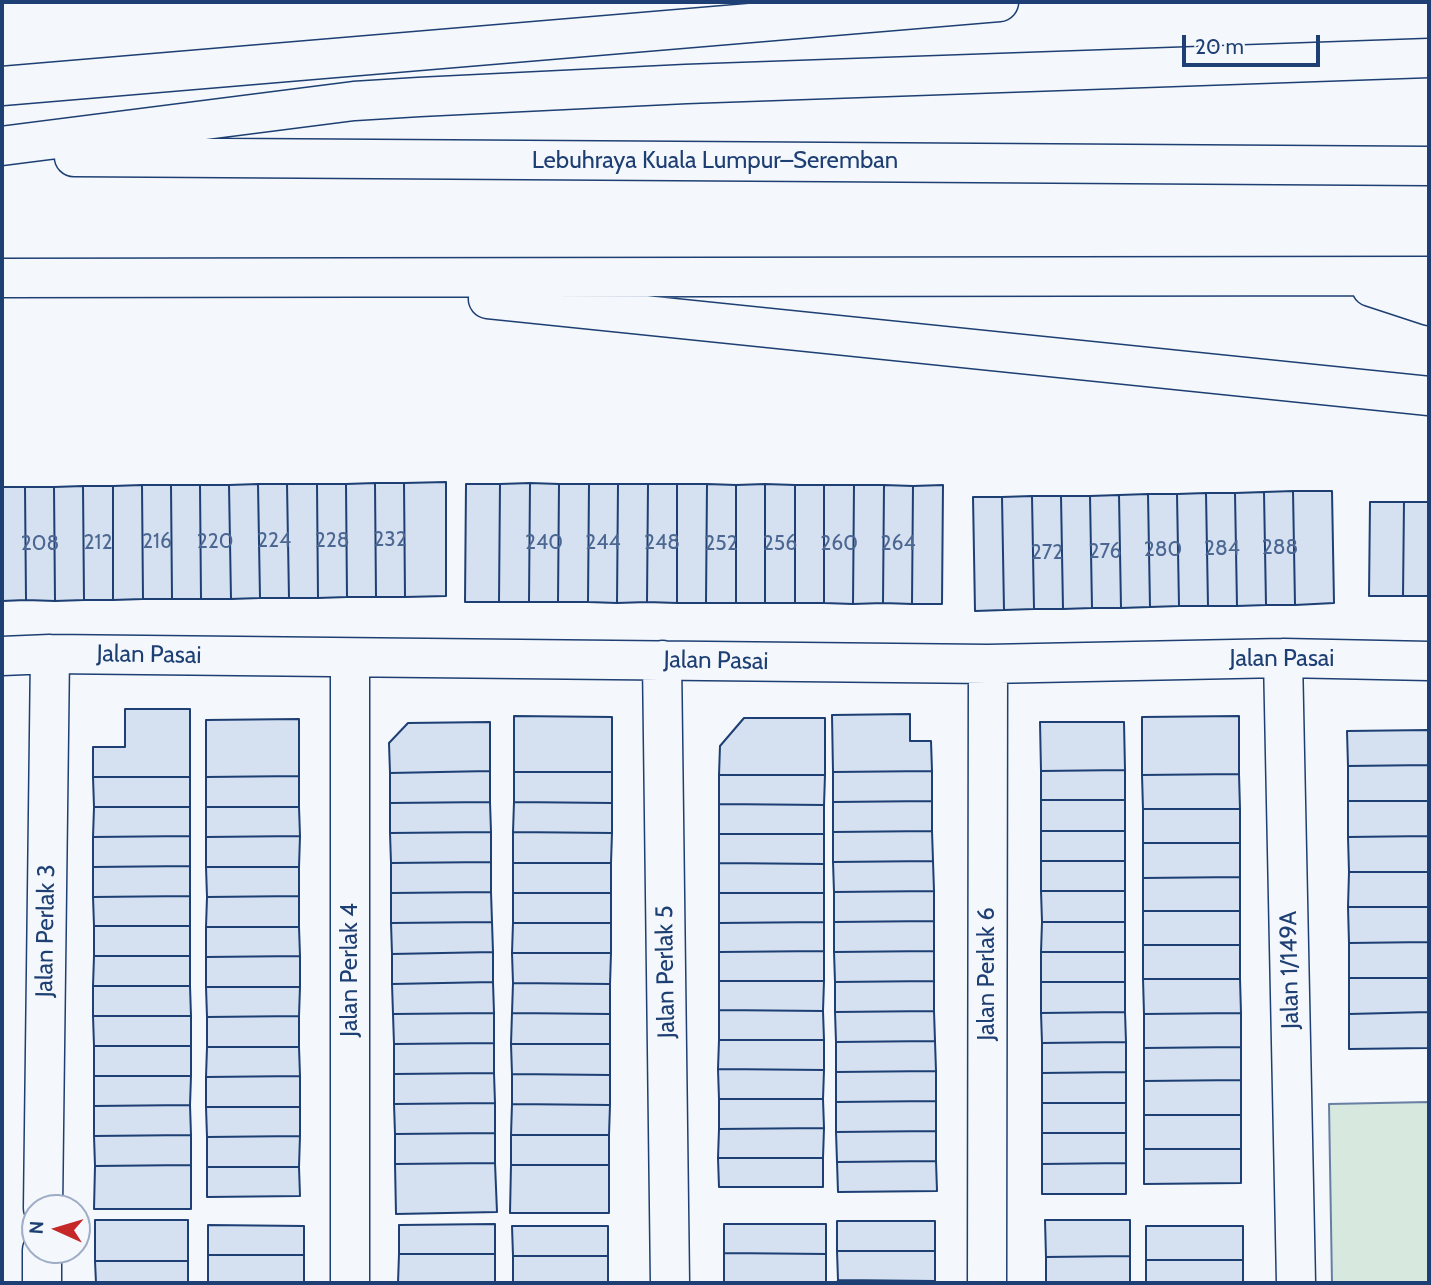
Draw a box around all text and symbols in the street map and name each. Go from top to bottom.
scale bar [1186,21,1324,65]
text: 20 m [1195,34,1244,59]
street label: Lebuhraya Kuala Lumpur–Seremban [532,147,898,175]
house number: 232 [373,527,407,553]
house number: 224 [257,528,291,554]
house number: 228 [315,528,349,554]
house number: 216 [142,529,172,555]
house number: 220 [197,529,233,555]
house number: 212 [84,530,112,556]
house number: 240 [525,530,563,556]
house number: 244 [585,530,621,556]
house number: 248 [644,530,680,556]
house number: 208 [21,531,59,557]
house number: 252 [704,531,738,557]
house number: 256 [763,531,797,557]
house number: 260 [820,531,858,557]
house number: 264 [880,531,916,557]
house number: 288 [1262,535,1298,561]
house number: 284 [1204,536,1240,562]
house number: 280 [1144,537,1182,563]
house number: 276 [1089,539,1121,565]
house number: 272 [1031,540,1063,566]
street label: Jalan Pasai [96,640,202,670]
street label: Jalan Pasai [1230,645,1334,673]
street label: Jalan Pasai [663,646,769,676]
street label: Jalan Perlak 3 [30,864,62,998]
street label: Jalan Perlak 4 [336,903,364,1037]
street label: Jalan Perlak 5 [650,905,682,1039]
street label: Jalan Perlak 6 [973,907,1001,1041]
street label: Jalan 1/149A [1275,911,1305,1029]
north arrow [21,1194,91,1264]
text: N [25,1220,48,1235]

